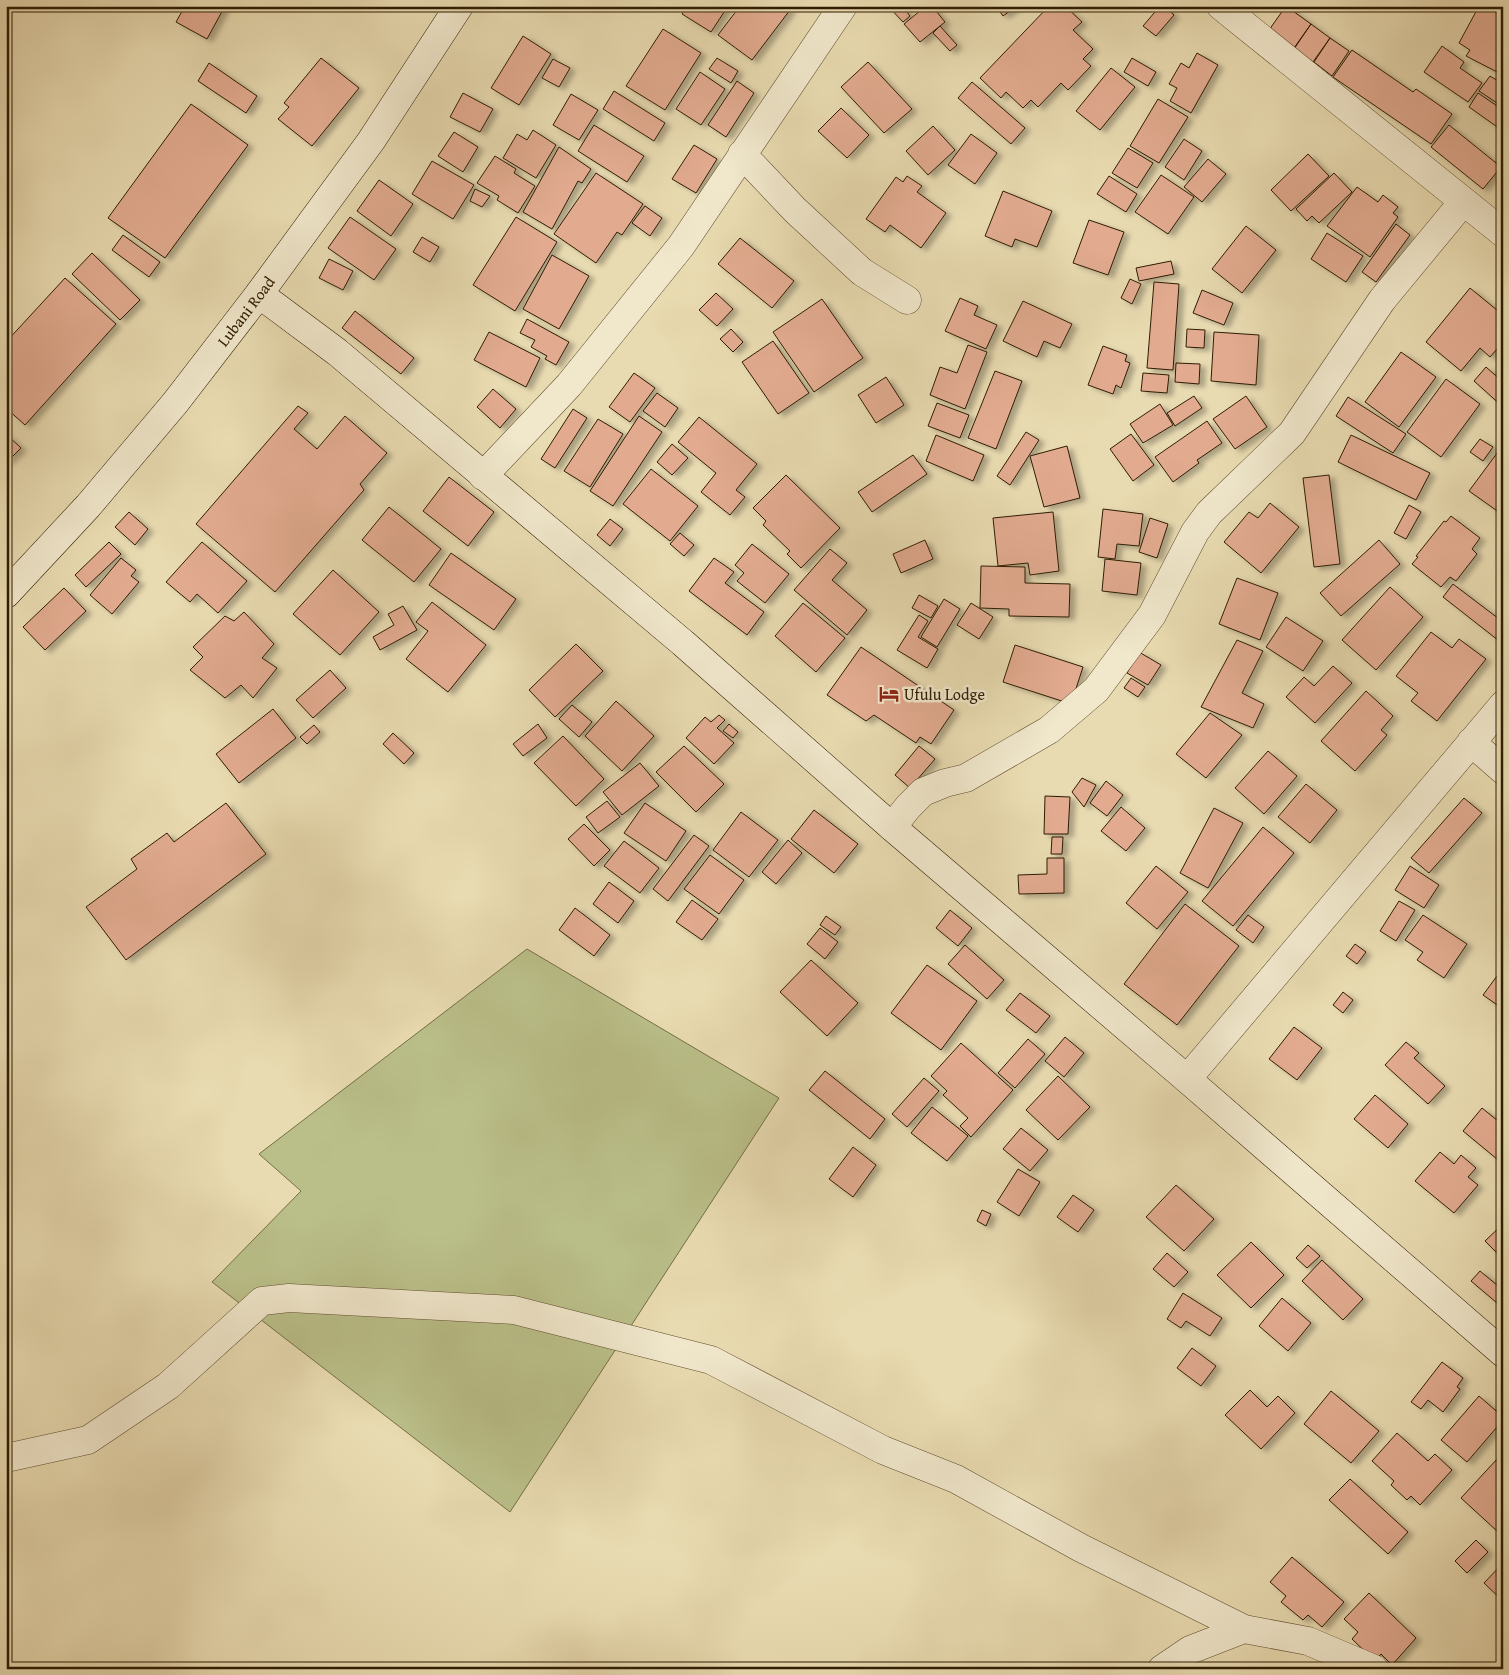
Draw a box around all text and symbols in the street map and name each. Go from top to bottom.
street label: Lubani Road [211,271,281,351]
place label: Ufulu Lodge [904,682,985,706]
hotel icon: Ufulu Lodge [878,683,900,705]

